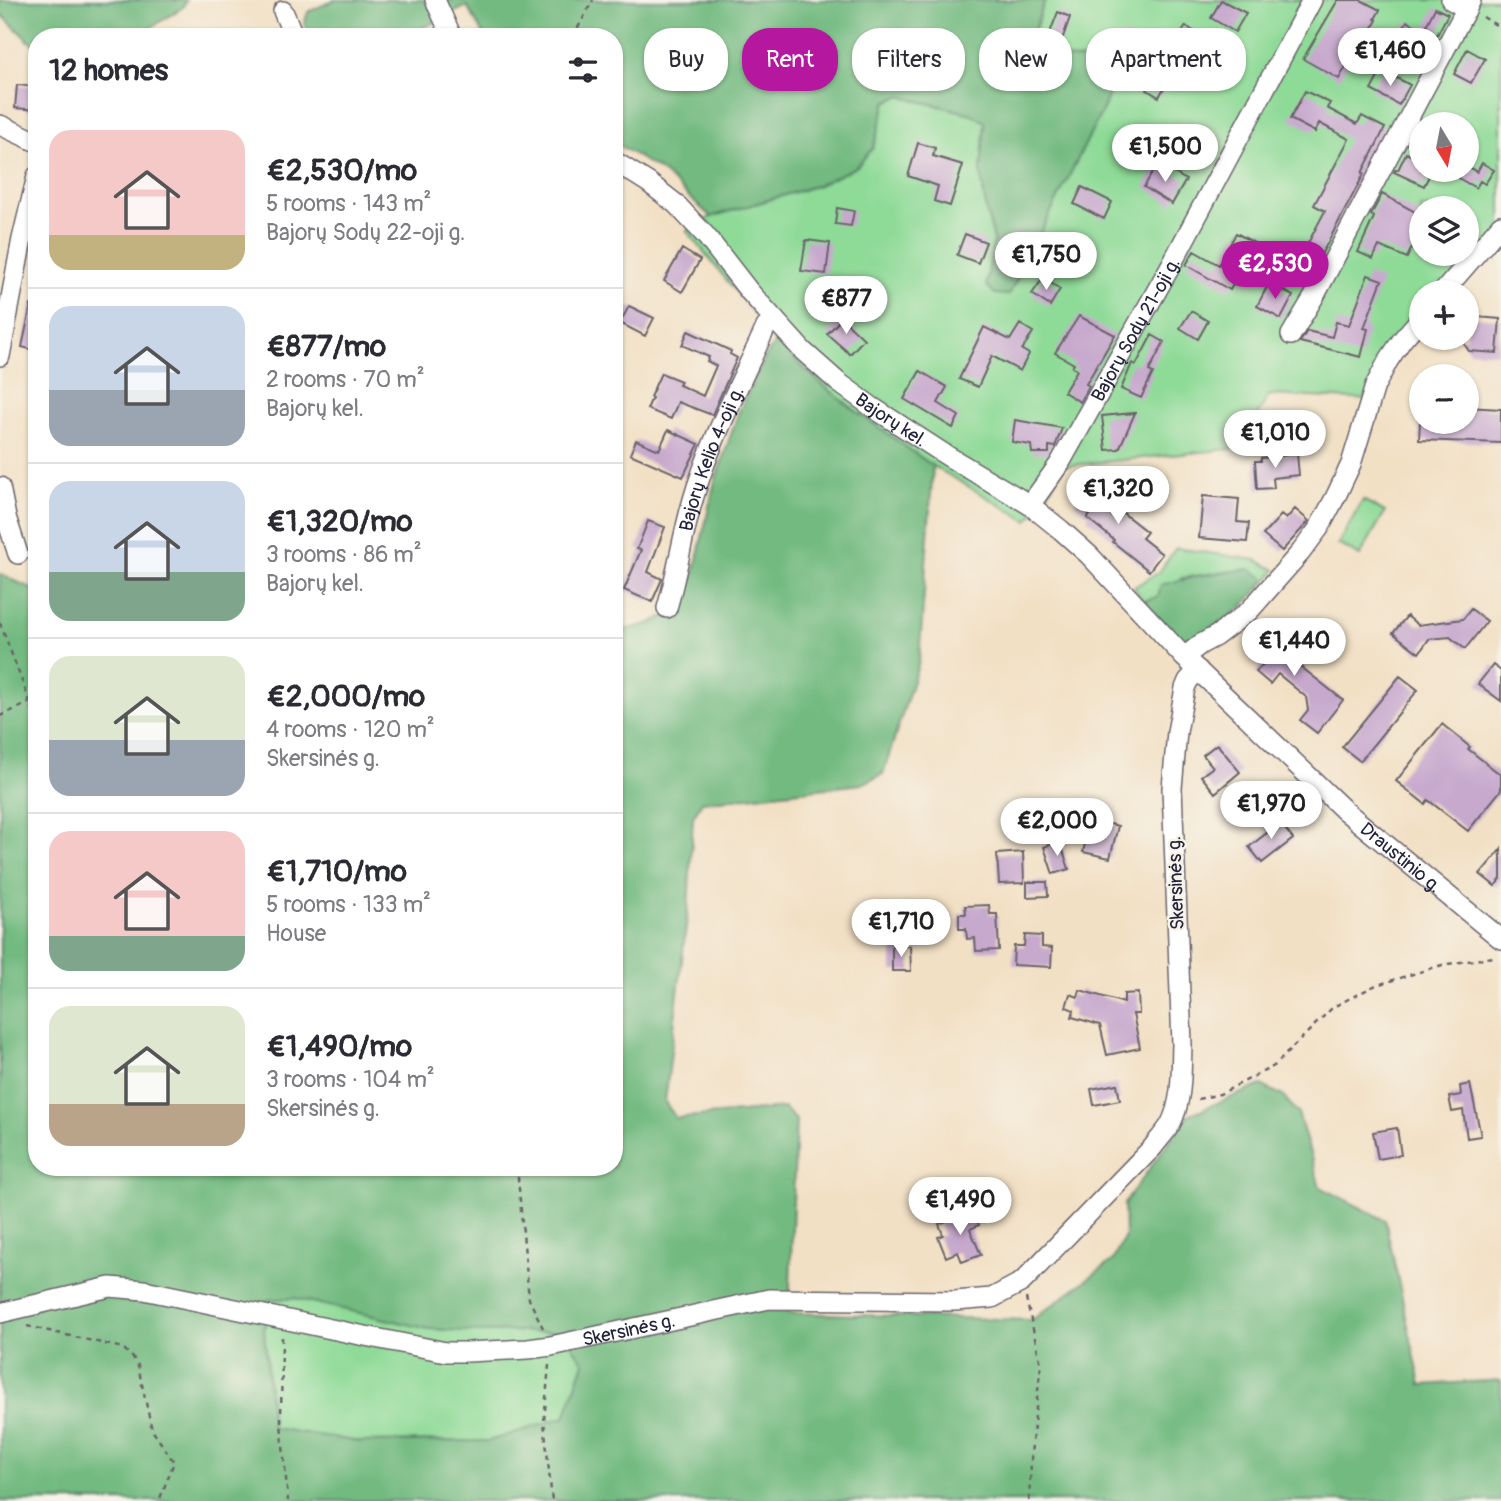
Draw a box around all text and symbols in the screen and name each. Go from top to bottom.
chip: Buy [644,28,728,91]
chip: Rent [742,28,838,91]
chip: Filters [852,28,965,91]
chip: New [979,28,1072,91]
chip: Apartment [1086,28,1246,91]
pin: €1,460 [1333,28,1447,88]
text: €1,460 [1354,36,1426,65]
icon: filters [564,51,602,89]
text: 12 homes [49,52,168,89]
north arrow [1409,112,1479,182]
map controls [1409,112,1479,434]
pin: €1,500 [1108,124,1222,184]
text: €1,500 [1128,132,1202,161]
text: €2,530/mo [266,152,417,189]
icon: home [105,158,189,242]
text: 5 rooms · 143 m² [266,189,431,218]
button: layers [1409,196,1479,266]
text: Bajorų Sodų 22-oji g. [266,218,465,247]
pin: €1,750 [989,232,1103,292]
text: €1,750 [1011,240,1081,269]
pin: €2,530 [1218,242,1332,301]
text: €2,530 [1238,249,1312,278]
street label: Bajorų Sodų 21-oji g. [1086,254,1186,406]
pin: €877 [805,276,887,336]
button: + [1409,280,1479,350]
text: €877 [820,284,872,313]
text: €877/mo [266,328,386,365]
icon: home [105,334,189,418]
button: − [1409,364,1479,434]
text: 2 rooms · 70 m² [266,365,425,394]
street label: Bajorų Kelio 4-oji g. [674,383,750,534]
street label: Bajorų kel. [850,388,931,453]
text: Bajorų kel. [266,394,364,423]
pin: €1,010 [1218,410,1332,470]
text: €1,010 [1240,418,1310,447]
pin: €1,320 [1061,466,1175,526]
text: €1,320 [1082,474,1154,503]
text: €1,320/mo [266,503,413,540]
icon: home [105,509,189,593]
text: 3 rooms · 86 m² [266,540,422,569]
text: Bajorų kel. [266,569,364,598]
pin: €1,440 [1237,618,1351,678]
text: €1,440 [1258,626,1330,655]
text: €2,000/mo [266,678,425,715]
icon: home [105,684,189,768]
text: 4 rooms · 120 m² [266,715,435,744]
text: Skersinės g. [266,744,380,773]
pin: €1,970 [1214,782,1328,841]
text: €1,970 [1236,789,1306,818]
pin: €2,000 [1000,798,1114,858]
text: €2,000 [1016,806,1098,835]
street label: Draustinio g. [1355,817,1446,898]
street label: Skersinės g. [1162,836,1190,930]
text: €1,710/mo [266,853,407,890]
icon: home [105,859,189,943]
text: 5 rooms · 133 m² [266,890,431,919]
pin: €1,710 [844,900,958,959]
text: €1,710 [868,907,934,936]
text: House [266,919,326,948]
text: €1,490/mo [266,1028,412,1065]
icon: home [105,1034,189,1118]
text: 3 rooms · 104 m² [266,1065,435,1094]
text: Skersinės g. [266,1094,380,1123]
pin: €1,490 [903,1178,1017,1237]
text: €1,490 [925,1185,995,1214]
street label: Skersinės g. [580,1309,677,1352]

